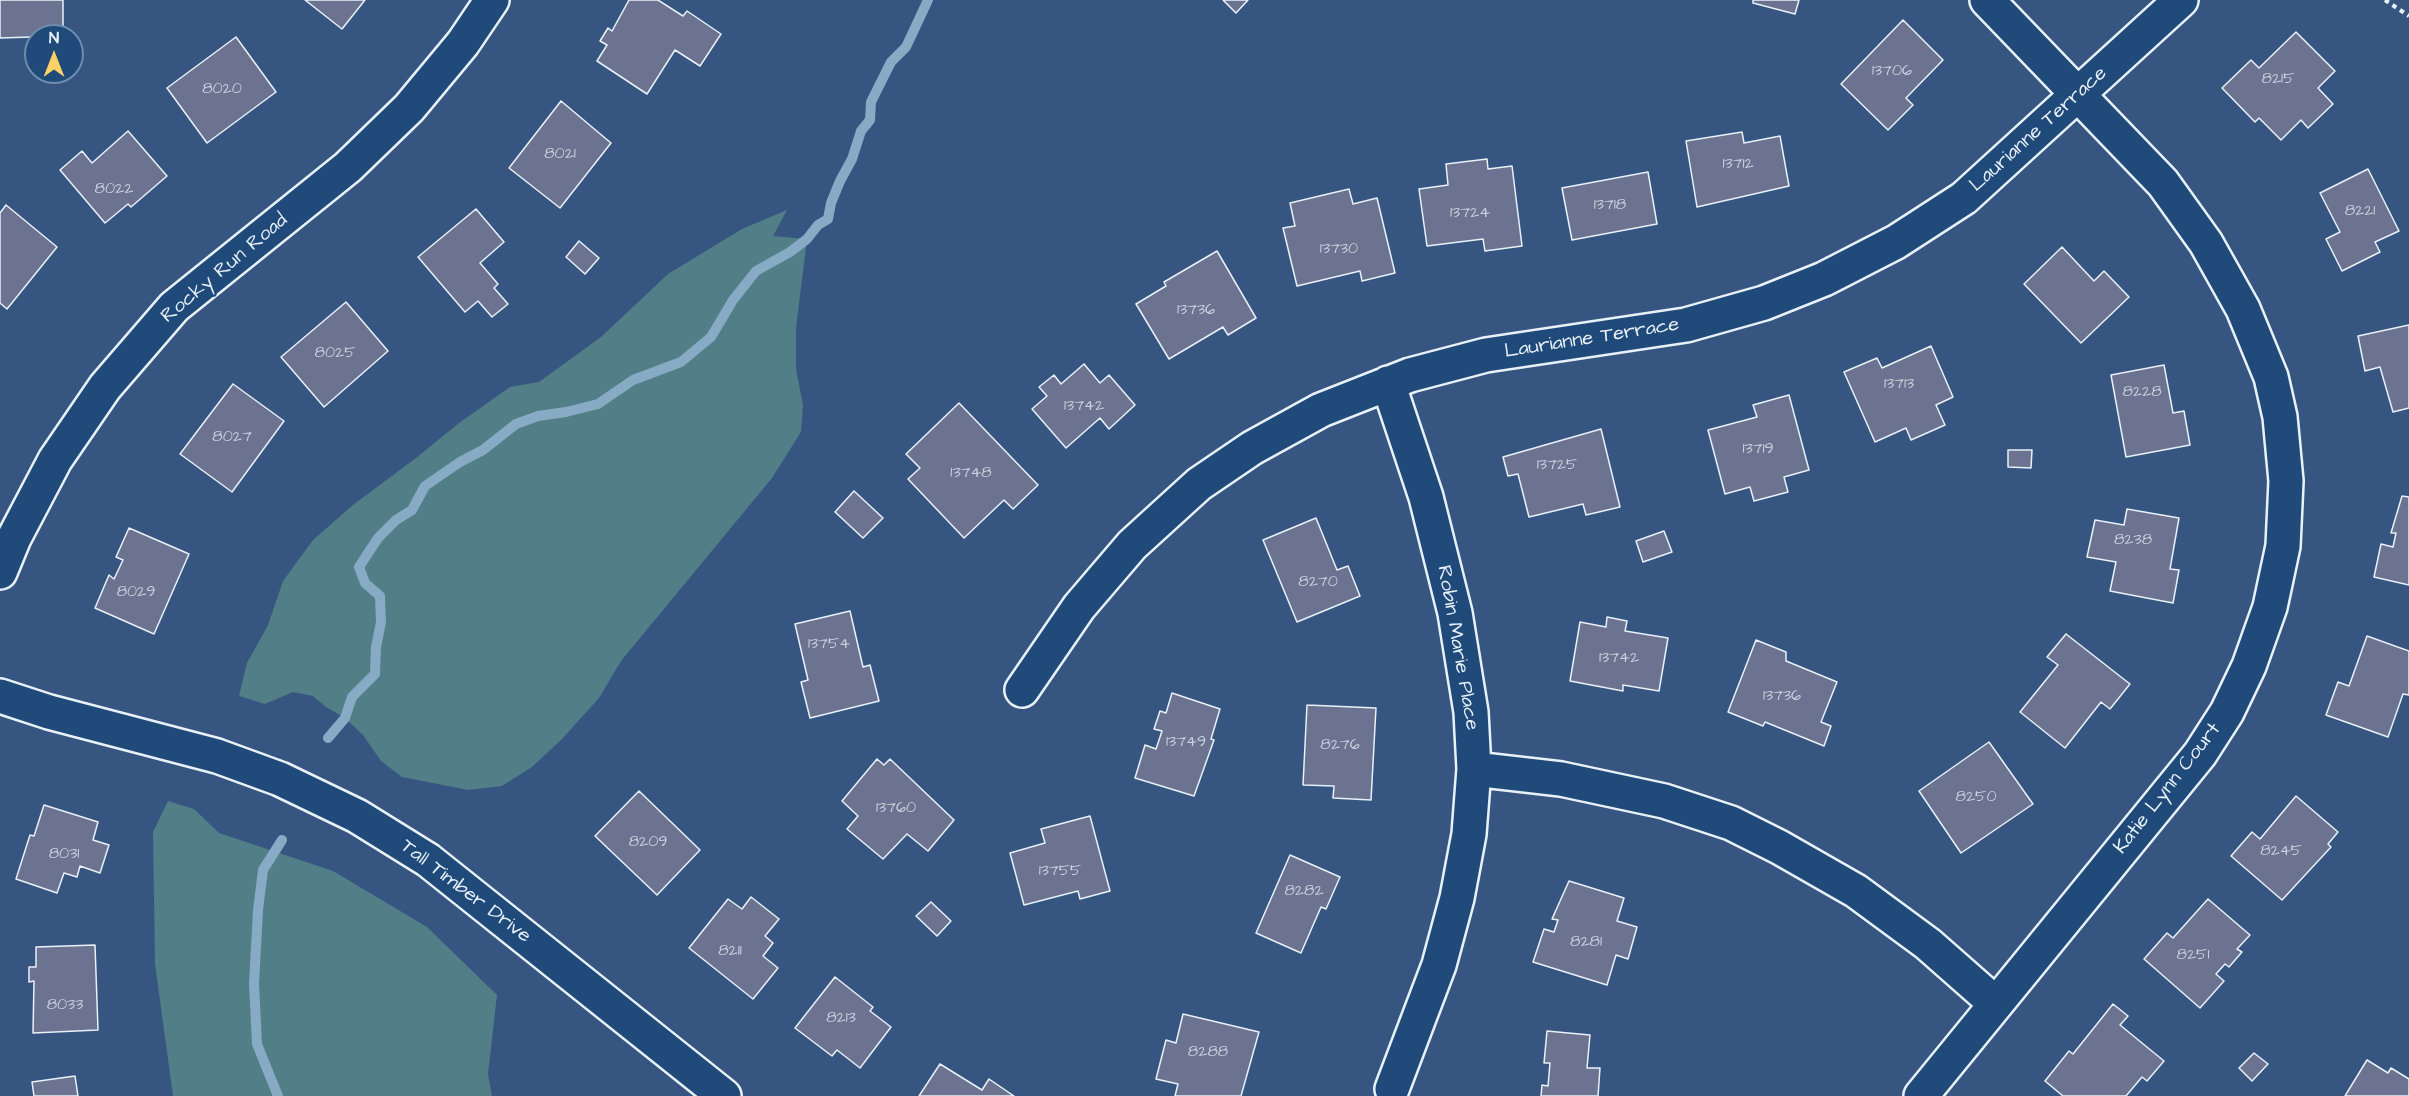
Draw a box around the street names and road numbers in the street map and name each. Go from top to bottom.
street label: Laurianne Terrace [1965,62,2113,198]
street label: Rocky Run Road [157,209,293,329]
street label: Laurianne Terrace [1503,313,1681,365]
street label: Robin Marie Place [1431,564,1483,732]
street label: Katie Lynn Court [2109,719,2227,859]
street label: Tall Timber Drive [395,835,535,949]

